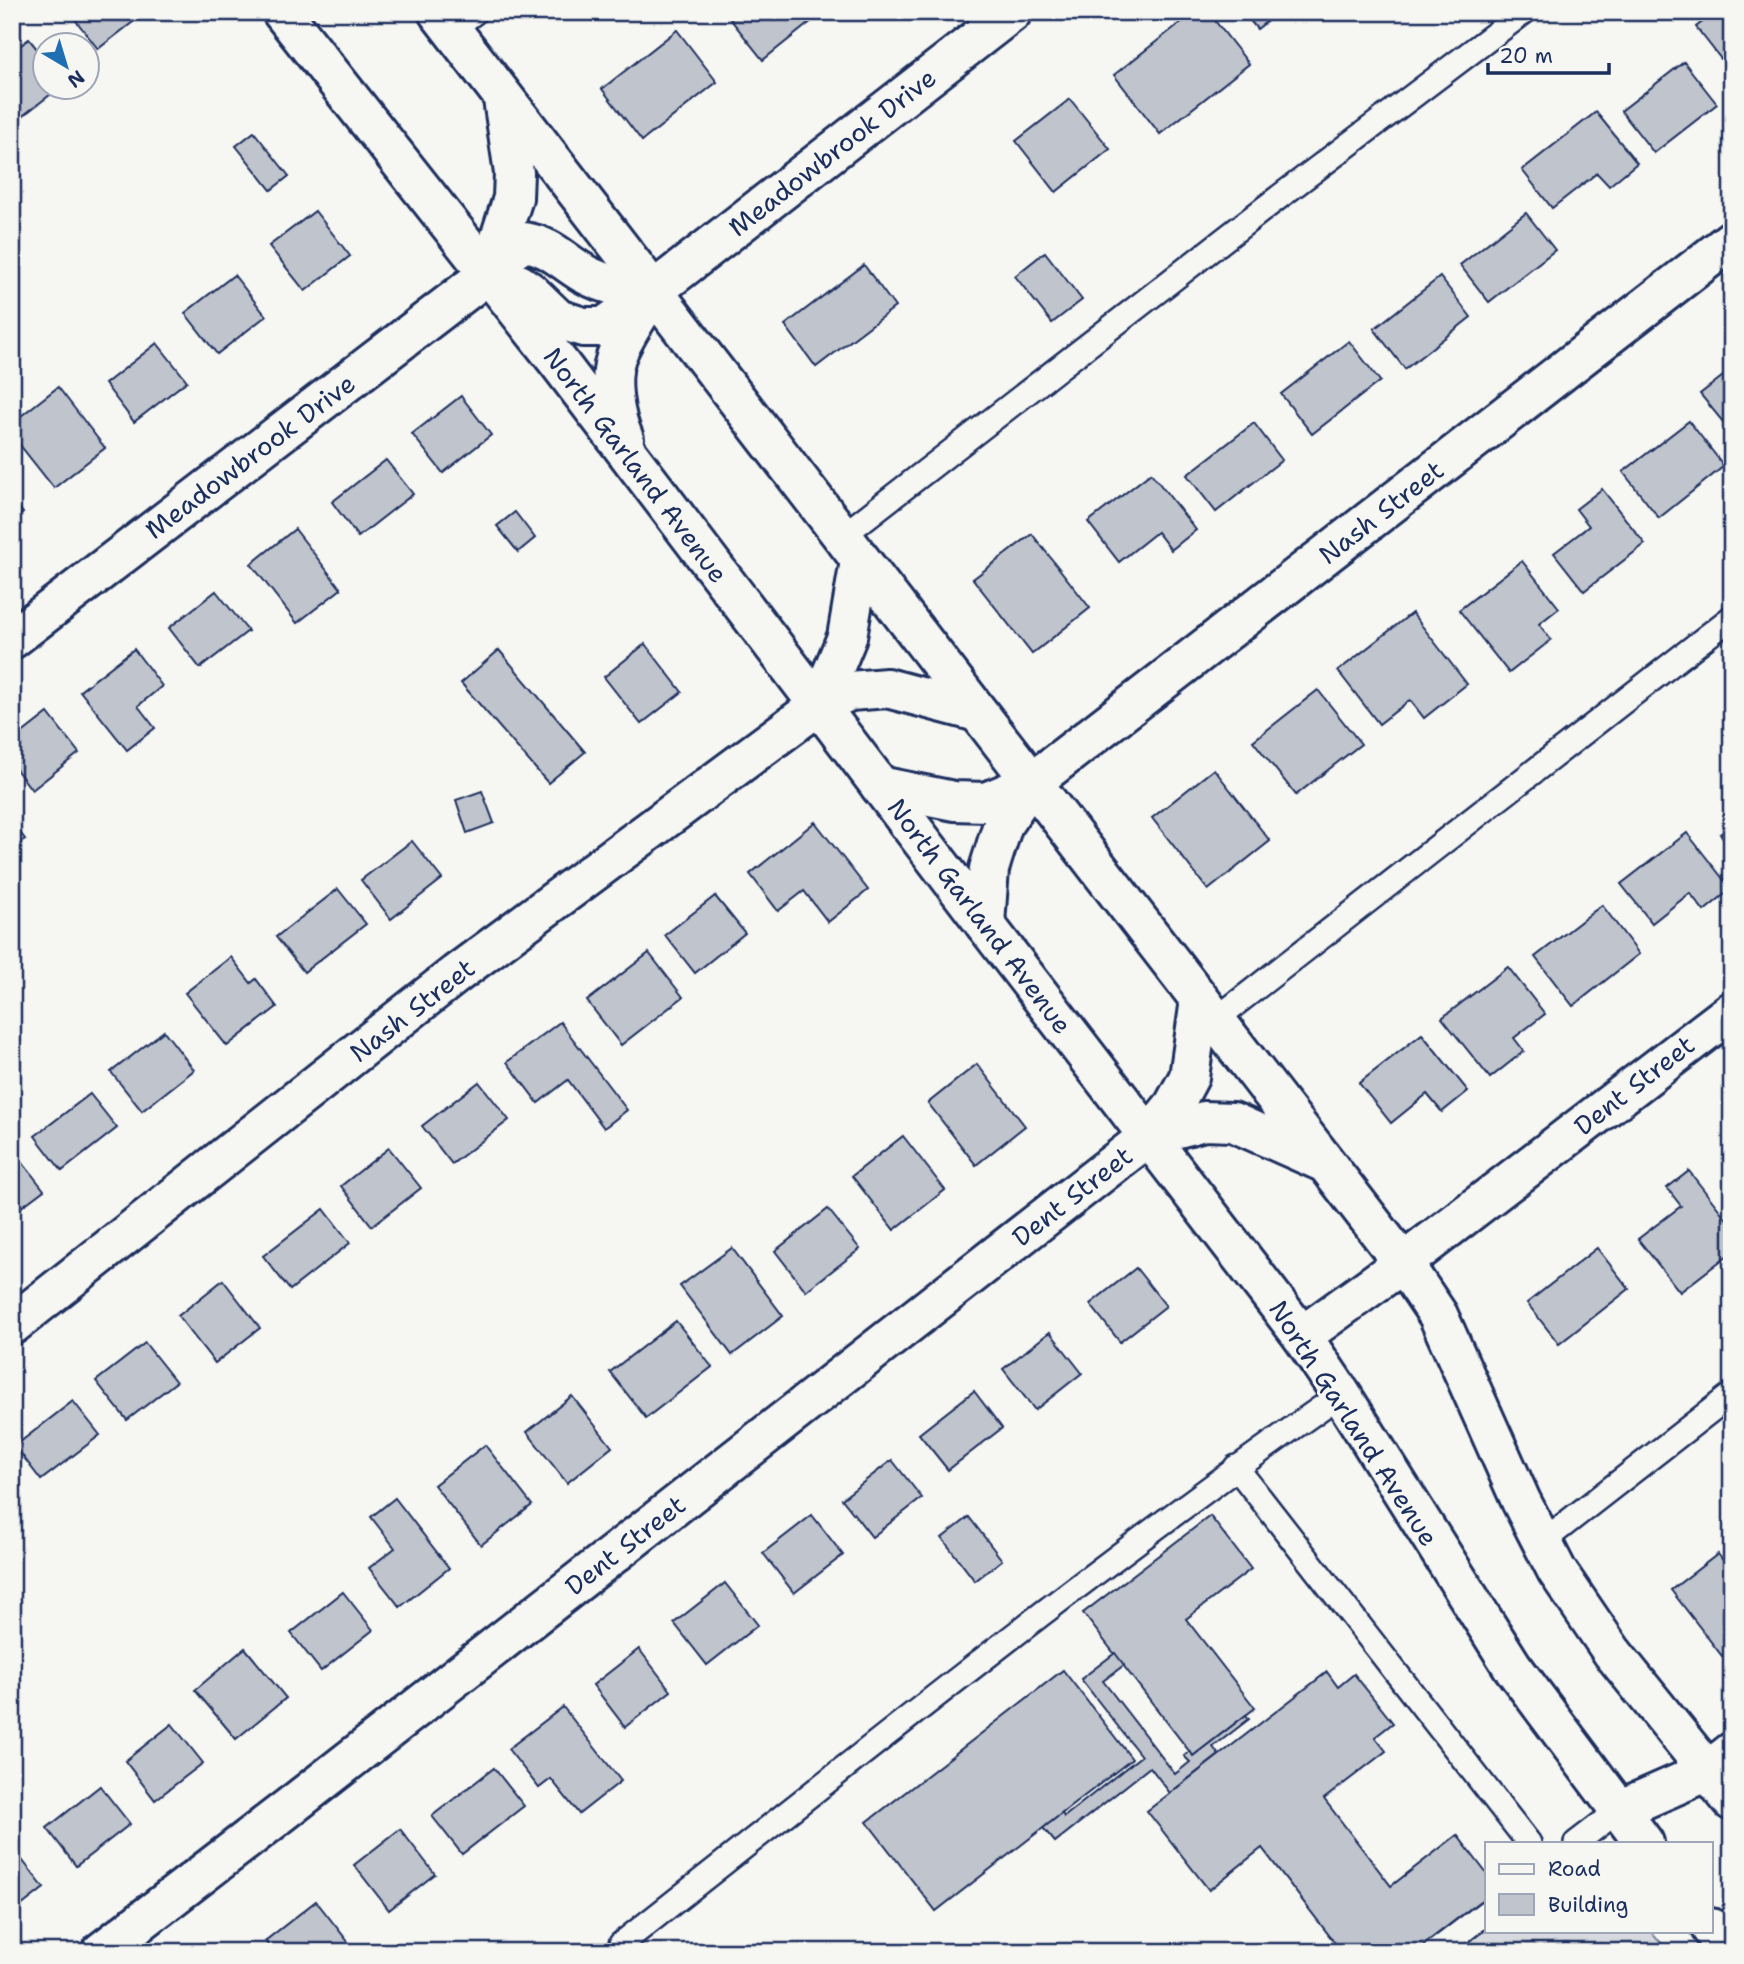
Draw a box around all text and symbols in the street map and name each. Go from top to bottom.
north arrow [32,32,102,102]
scale bar [1488,32,1609,76]
text: 20 m [1499,42,1553,70]
street label: Meadowbrook Drive [721,60,943,244]
text: N [63,65,90,93]
street label: North Garland Avenue [536,340,736,590]
street label: Meadowbrook Drive [138,365,362,547]
street label: Nash Street [1311,452,1451,572]
street label: North Garland Avenue [880,791,1080,1041]
street label: Nash Street [342,950,482,1070]
street label: Dent Street [1567,1027,1701,1143]
street label: Dent Street [1005,1138,1139,1254]
street label: North Garland Avenue [1261,1293,1447,1553]
street label: Dent Street [558,1487,692,1603]
legend [1485,1842,1712,1932]
text: Road [1548,1855,1601,1883]
text: Building [1548,1891,1628,1919]

